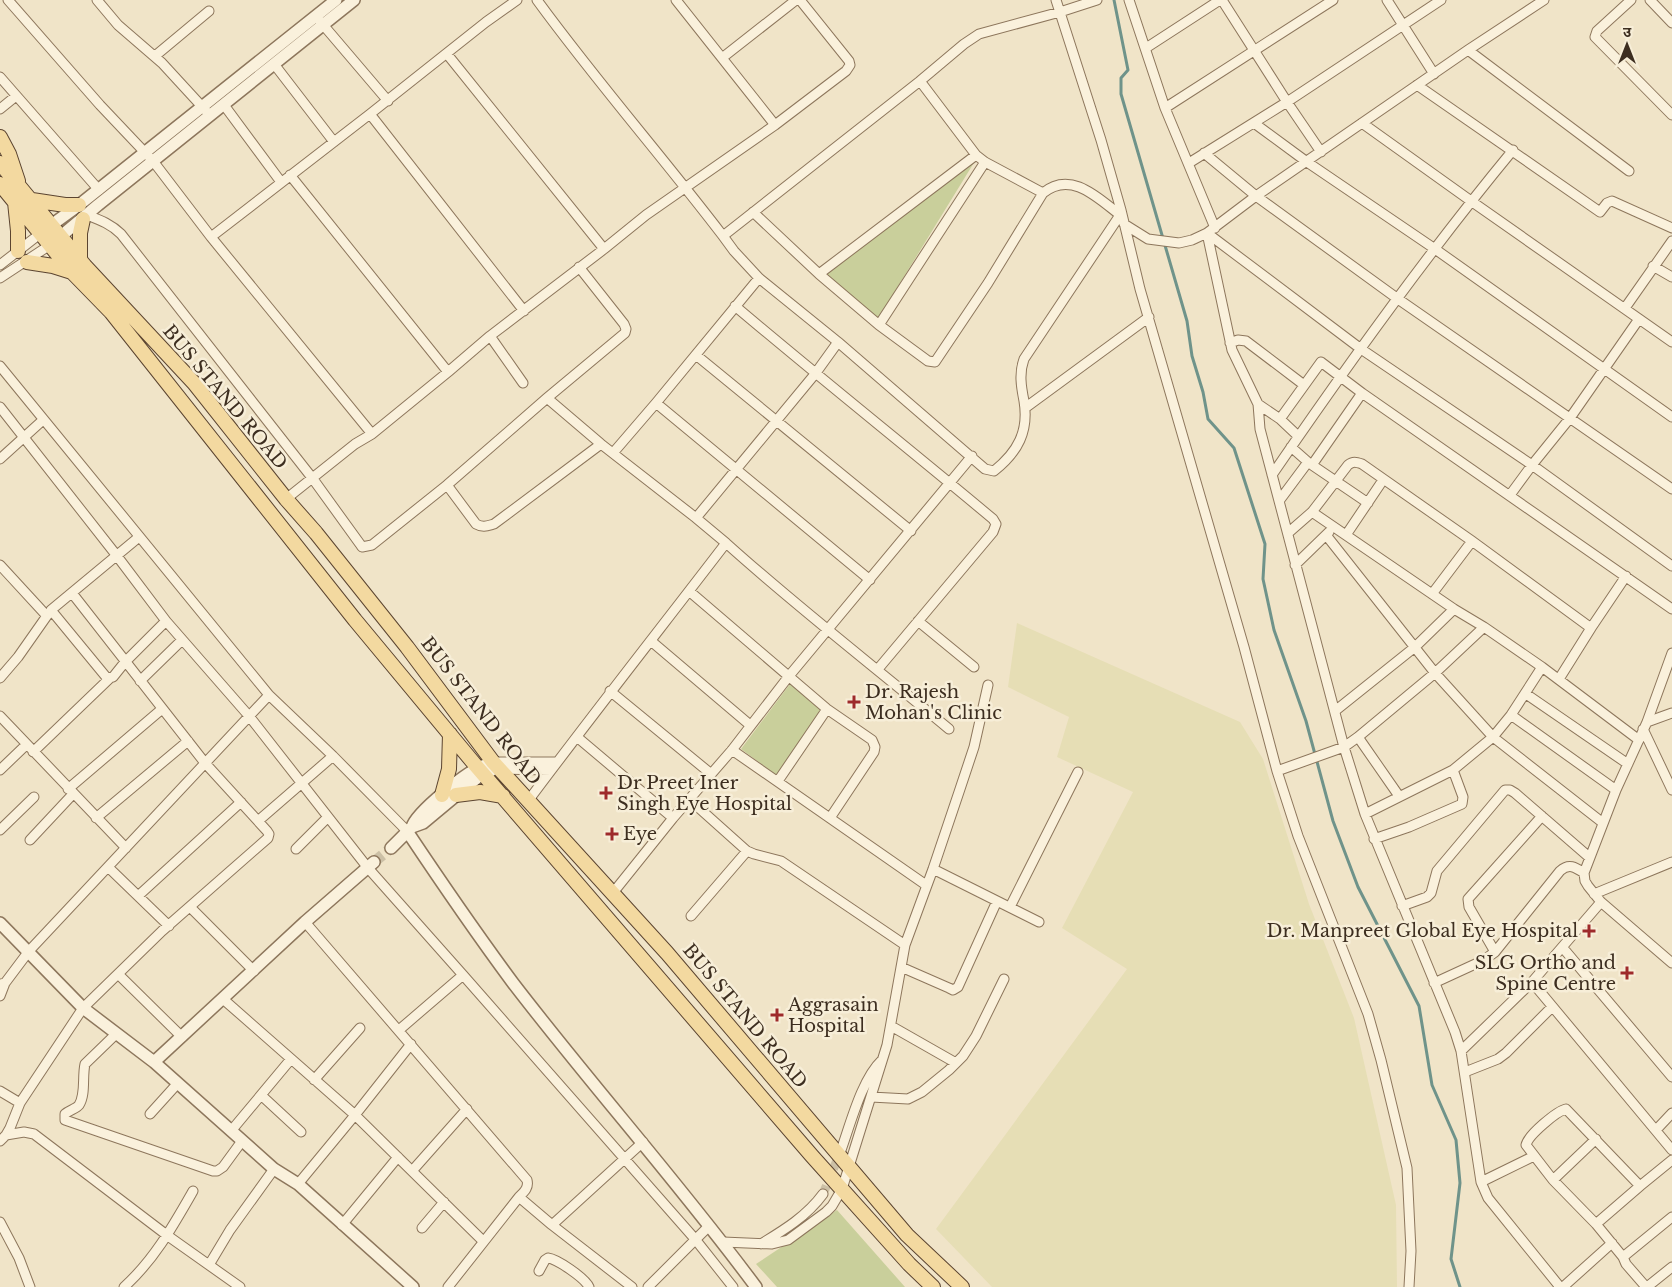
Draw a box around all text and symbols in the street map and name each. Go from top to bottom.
north arrow [1602,20,1652,70]
text: उ [1623,23,1632,41]
street label: BUS STAND ROAD [158,320,292,474]
street label: BUS STAND ROAD [416,633,546,789]
place label: Dr. Rajesh Mohan's Clinic [865,681,1002,724]
marker: Dr. Rajesh Mohan's Clinic [847,695,861,709]
place label: Dr Preet Iner Singh Eye Hospital [617,772,792,815]
marker: Dr Preet Iner Singh Eye Hospital [599,786,613,800]
place label: Eye [623,823,657,845]
marker: Eye [605,827,619,841]
place label: Dr. Manpreet Global Eye Hospital [1267,920,1578,942]
marker: Dr. Manpreet Global Eye Hospital [1582,924,1596,938]
street label: BUS STAND ROAD [678,939,812,1093]
place label: SLG Ortho and Spine Centre [1475,952,1616,995]
marker: SLG Ortho and Spine Centre [1620,966,1634,980]
place label: Aggrasain Hospital [787,994,879,1037]
marker: Aggrasain Hospital [770,1008,784,1022]

